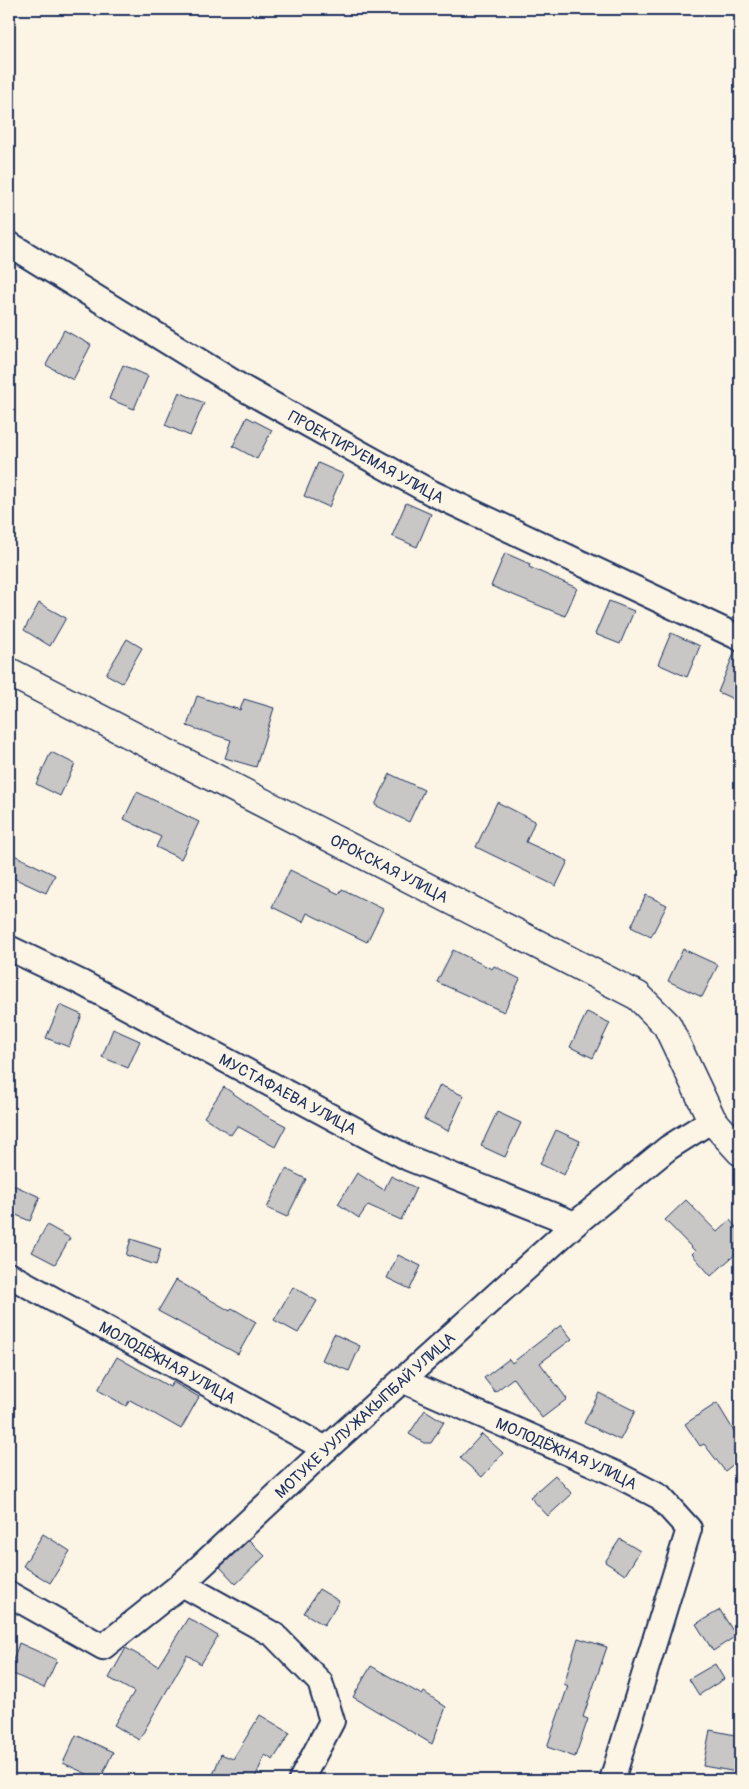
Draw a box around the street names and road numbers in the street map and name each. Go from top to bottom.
street label: ПРОЕКТИРУЕМАЯ УЛИЦА [285,406,447,508]
street label: ОРОКСКАЯ УЛИЦА [327,830,452,908]
street label: МУСТАФАЕВА УЛИЦА [215,1050,360,1140]
street label: МОЛОДЁЖНАЯ УЛИЦА [95,1317,239,1409]
street label: МОТУКЕ УУЛУ ЖАКЫПБАЙ УЛИЦА [271,1328,460,1503]
street label: МОЛОДЁЖНАЯ УЛИЦА [493,1414,640,1494]

